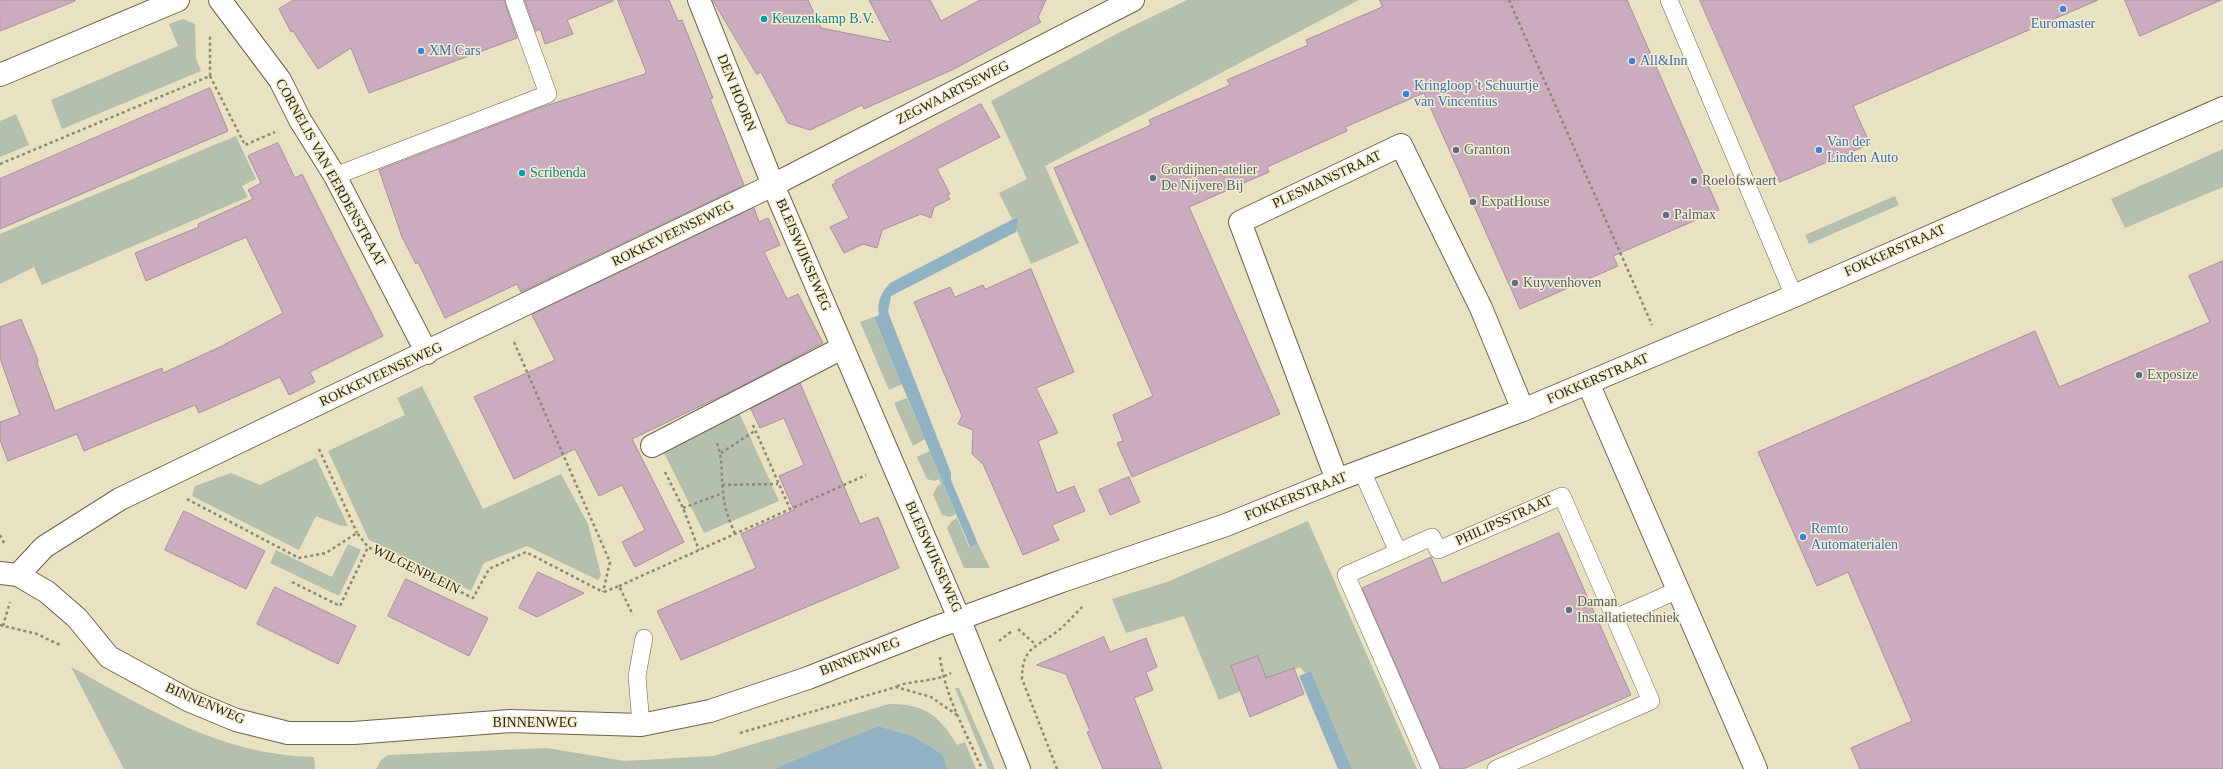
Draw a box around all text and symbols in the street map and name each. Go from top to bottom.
marker: Euromaster [2058,4,2068,14]
place label: Keuzenkamp B.V. [772,11,874,27]
marker: Keuzenkamp B.V. [759,14,769,24]
place label: Euromaster [2031,16,2095,32]
place label: XM Cars [429,43,481,59]
marker: XM Cars [416,46,426,56]
street label: DEN HOORN [713,52,759,134]
place label: All&Inn [1640,53,1687,69]
marker: All&Inn [1627,56,1637,66]
street label: ZEGWAARTSEWEG [894,57,1012,129]
street label: CORNELIS VAN EERDENSTRAAT [271,76,389,270]
place label: Kringloop 't Schuurtje van Vincentius [1414,78,1539,110]
marker: Kringloop 't Schuurtje van Vincentius [1401,89,1411,99]
place label: Van der Linden Auto [1827,134,1898,166]
place label: Granton [1464,142,1510,158]
marker: Granton [1451,145,1461,155]
marker: Van der Linden Auto [1814,145,1824,155]
street label: PLESMANSTRAAT [1270,147,1384,213]
place label: Gordijnen-atelier De Nijvere Bij [1161,162,1257,194]
place label: Scribenda [530,165,586,181]
marker: Scribenda [517,168,527,178]
marker: Gordijnen-atelier De Nijvere Bij [1148,173,1158,183]
place label: Roelofswaert [1702,173,1777,189]
marker: Roelofswaert [1689,176,1699,186]
place label: ExpatHouse [1481,194,1549,210]
street label: BLEISWIJKSEWEG [772,196,834,314]
street label: ROKKEVEENSEWEG [609,197,737,271]
marker: ExpatHouse [1468,197,1478,207]
place label: Palmax [1674,207,1716,223]
marker: Palmax [1661,210,1671,220]
street label: FOKKERSTRAAT [1842,221,1948,281]
place label: Kuyvenhoven [1523,275,1602,291]
marker: Kuyvenhoven [1510,278,1520,288]
street label: ROKKEVEENSEWEG [317,339,445,411]
street label: FOKKERSTRAAT [1545,350,1651,408]
place label: Exposize [2147,367,2198,383]
marker: Exposize [2134,370,2144,380]
street label: FOKKERSTRAAT [1242,469,1350,525]
street label: PHILIPSSTRAAT [1453,492,1555,550]
street label: BLEISWIJKSEWEG [901,499,965,615]
place label: Remto Automaterialen [1811,521,1898,554]
marker: Remto Automaterialen [1798,532,1808,542]
street label: WILGENPLEIN [370,542,462,598]
place label: Daman Installatietechniek [1577,594,1680,626]
marker: Daman Installatietechniek [1564,605,1574,615]
street label: BINNENWEG [817,634,903,680]
street label: BINNENWEG [163,680,247,728]
street label: BINNENWEG [493,715,577,731]

